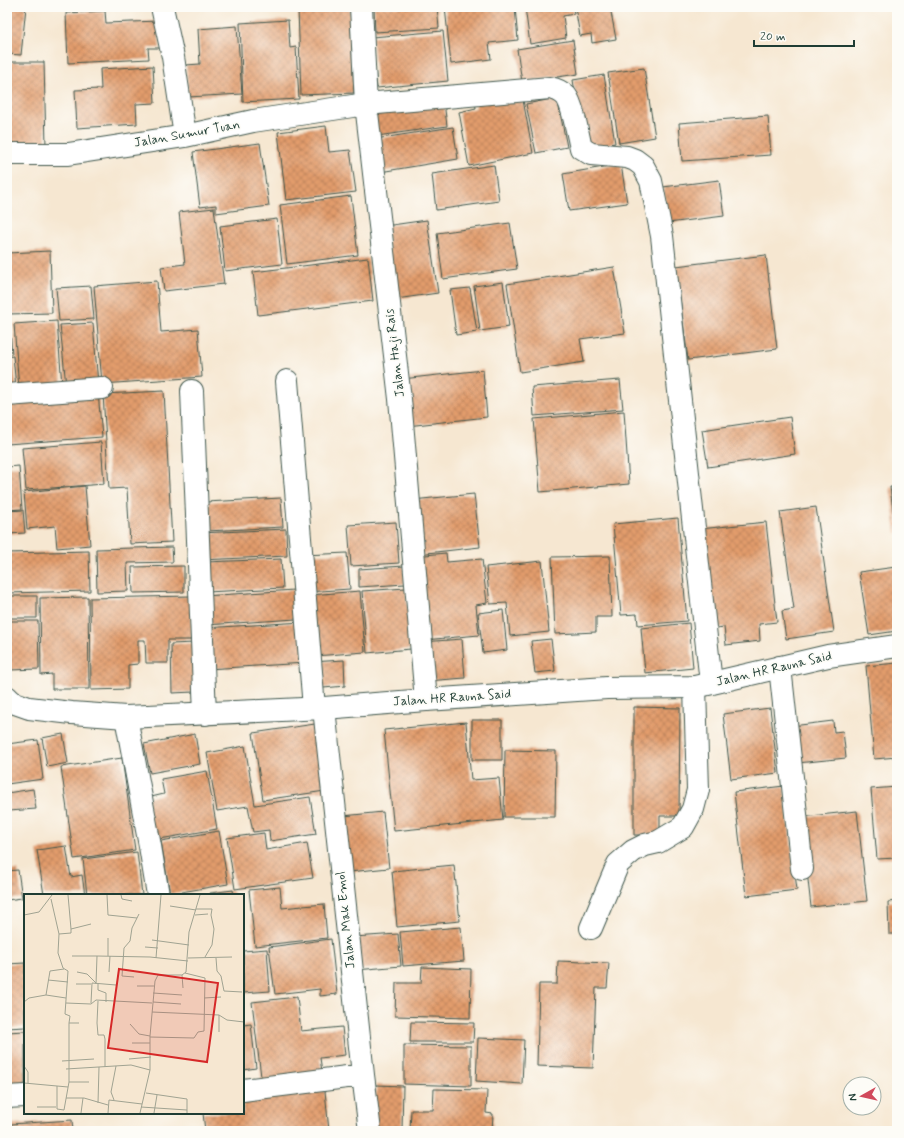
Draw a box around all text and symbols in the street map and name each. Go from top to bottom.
scale bar [754,22,854,48]
text: 20 m [760,29,786,45]
street label: Jalan Sumur Tuan [133,116,241,152]
street label: Jalan Haji Rais [381,307,409,398]
street label: Jalan HR Rauna Said [715,647,833,691]
street label: Jalan HR Rauna Said [393,685,511,711]
street label: Jalan Mak Emol [332,871,360,969]
inset map [24,894,244,1114]
north arrow [842,1076,882,1116]
text: N [846,1093,861,1102]

